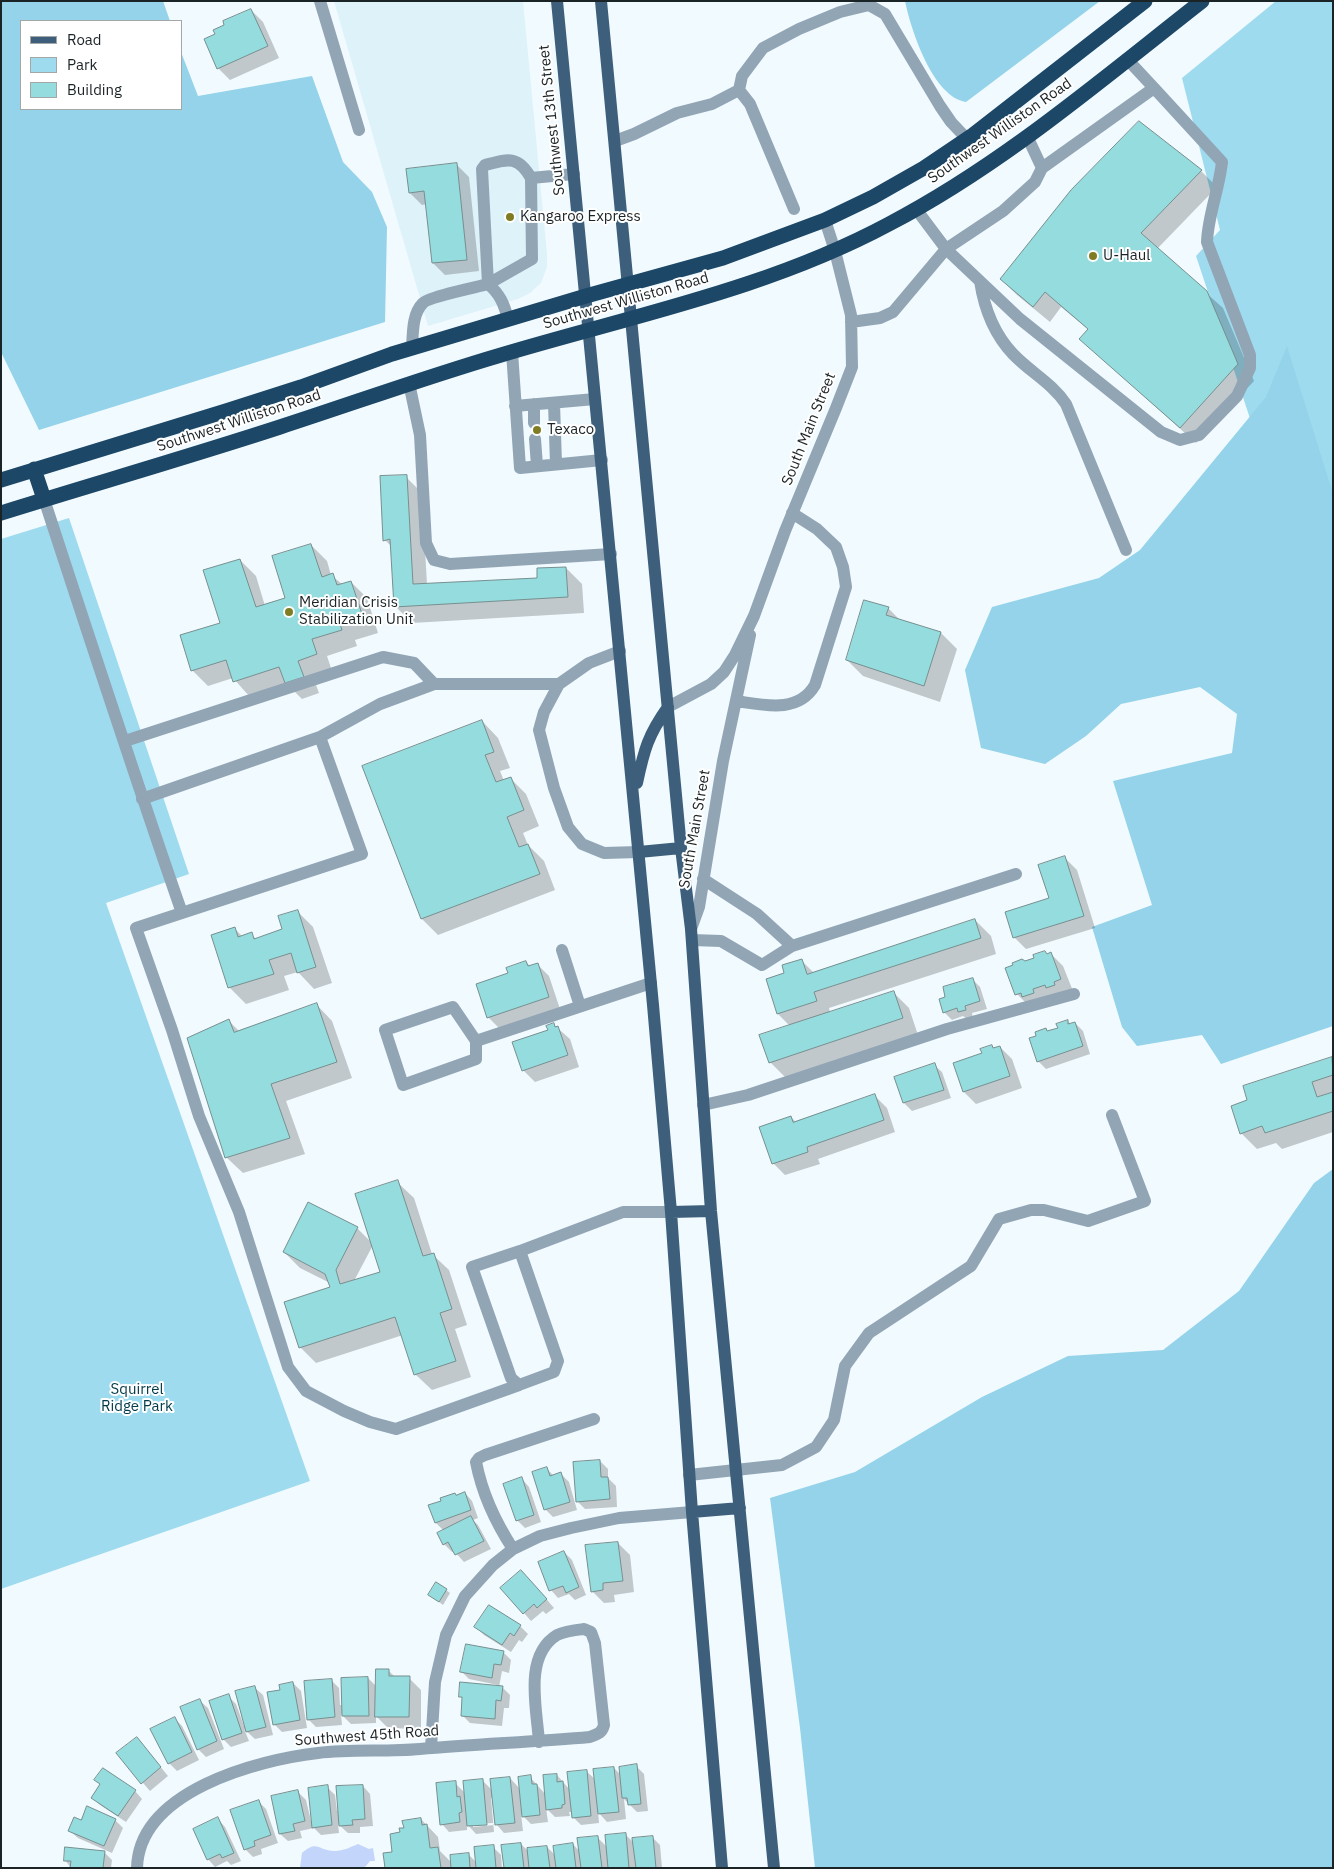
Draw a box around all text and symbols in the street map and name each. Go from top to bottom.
legend [20,20,182,110]
text: Road [67,30,102,49]
street label: Southwest 13th Street [535,44,569,196]
text: Park [67,55,97,74]
street label: Southwest Williston Road [925,74,1075,188]
text: Building [67,80,122,99]
place label: Kangaroo Express [520,208,641,226]
marker: Kangaroo Express [504,211,516,223]
place label: U-Haul [1103,247,1150,265]
marker: U-Haul [1087,250,1099,262]
street label: Southwest Williston Road [541,269,711,333]
street label: South Main Street [778,370,840,488]
street label: Southwest Williston Road [155,386,323,456]
place label: Texaco [547,421,594,439]
marker: Texaco [531,424,543,436]
place label: Meridian Crisis Stabilization Unit [299,594,413,629]
marker: Meridian Crisis Stabilization Unit [283,606,295,618]
street label: South Main Street [676,768,714,890]
park label: Squirrel Ridge Park [101,1381,173,1416]
street label: Southwest 45th Road [294,1722,440,1750]

